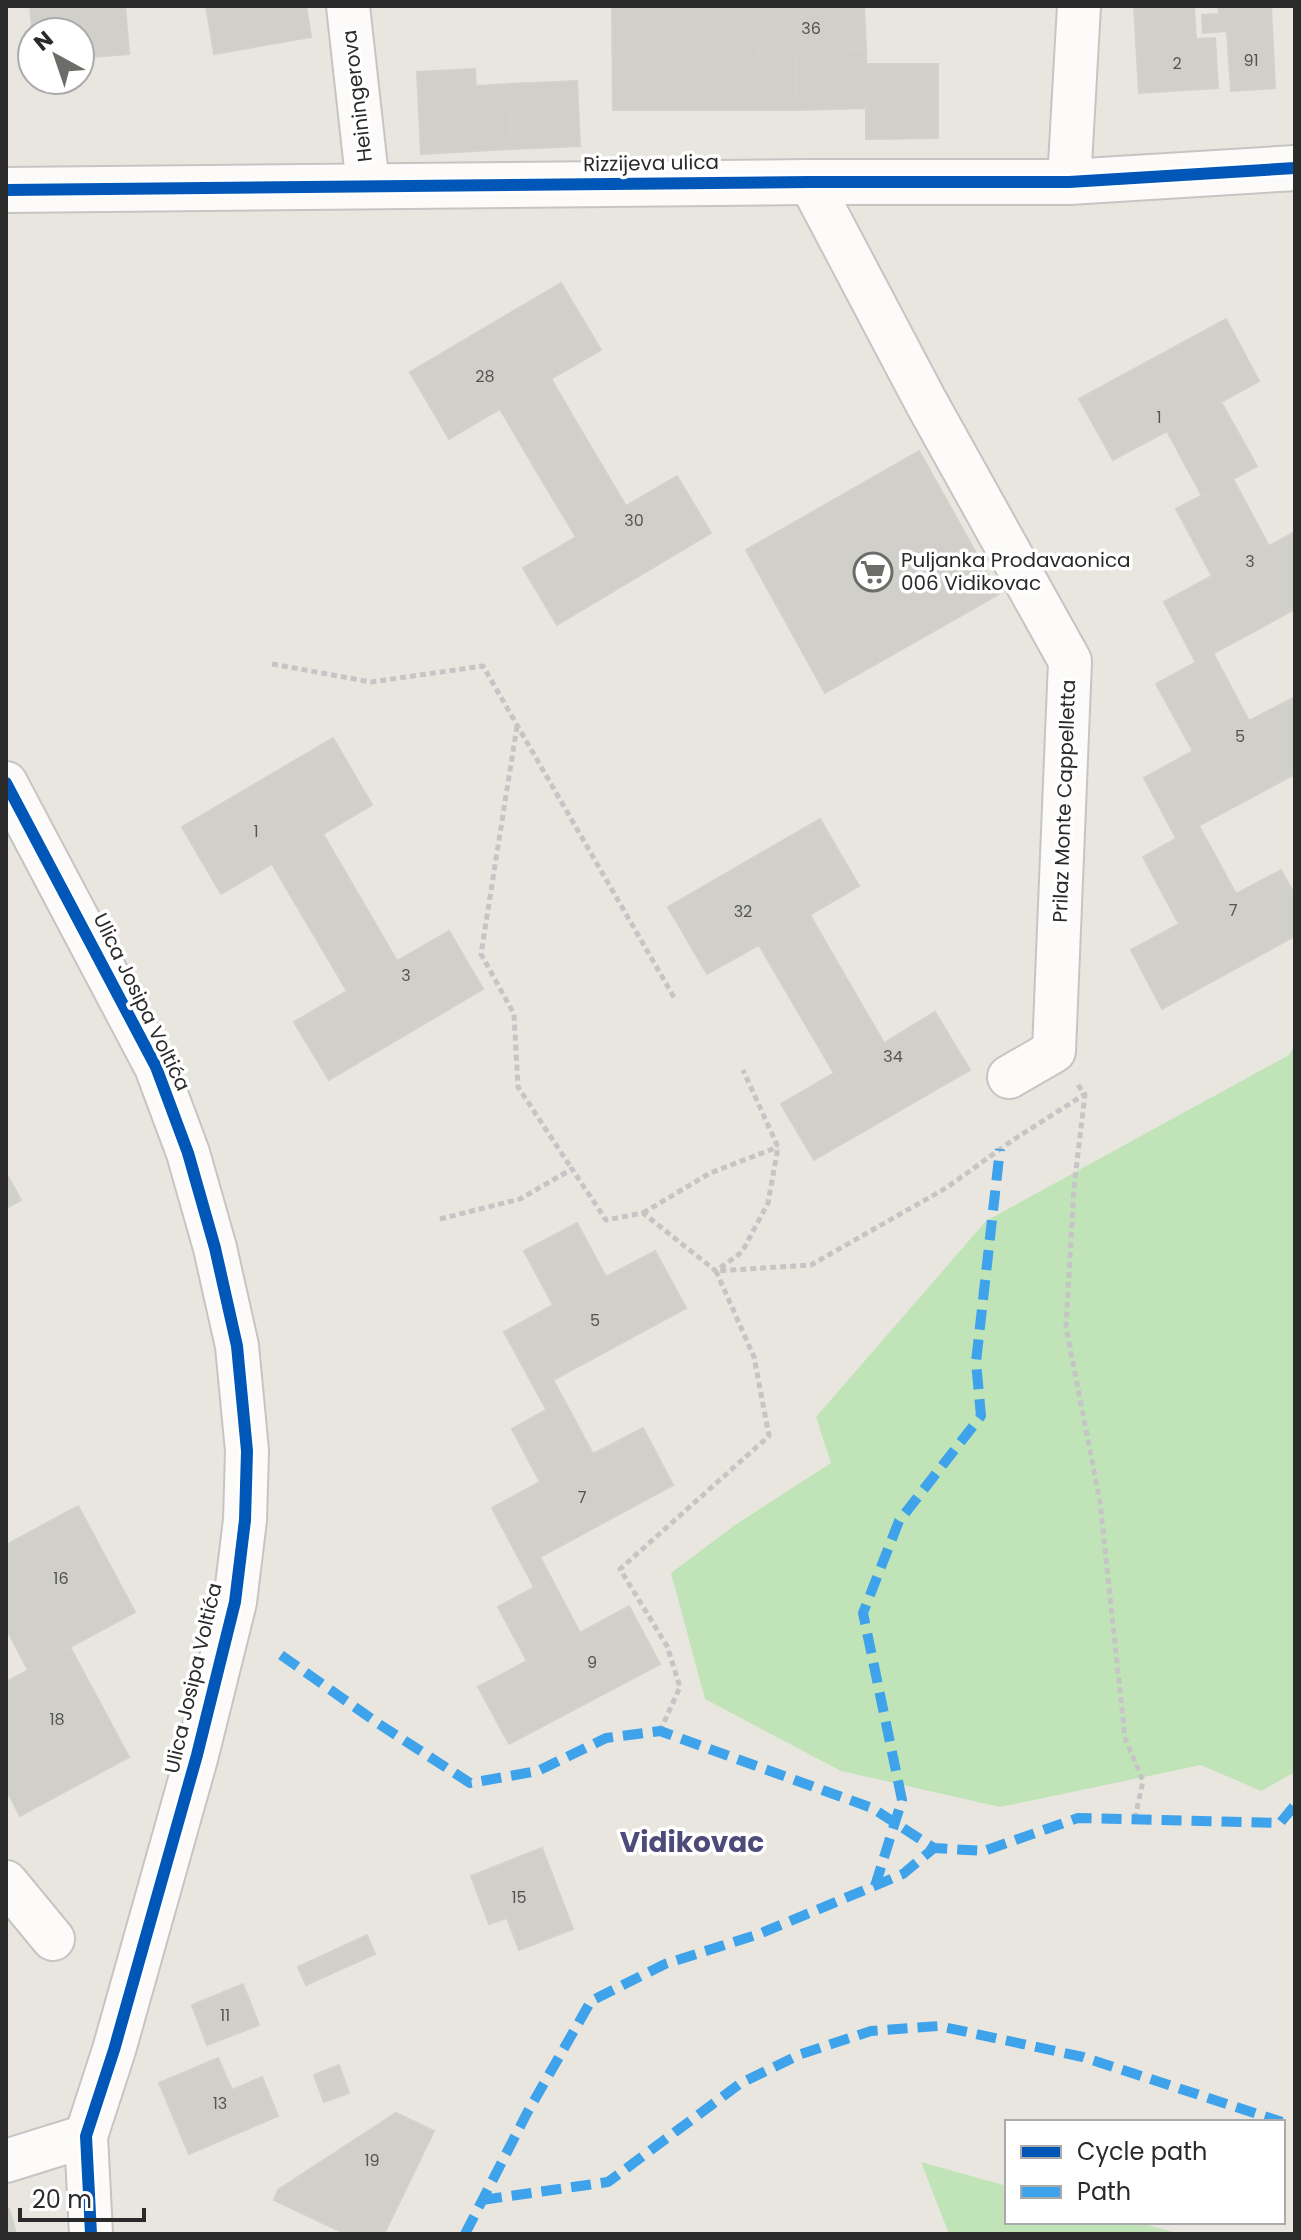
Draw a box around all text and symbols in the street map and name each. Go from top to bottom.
north arrow [16,16,96,96]
house number: 36 [801,17,821,40]
text: N [27,24,60,58]
street label: Heiningerova [335,28,379,164]
house number: 91 [1243,49,1259,72]
house number: 2 [1172,52,1182,75]
street label: Rizzijeva ulica [583,148,719,178]
house number: 28 [475,365,495,388]
house number: 1 [1156,406,1162,429]
house number: 30 [624,509,644,532]
place label: Puljanka Prodavaonica 006 Vidikovac [901,546,1131,597]
house number: 3 [1245,550,1255,573]
supermarket icon: Puljanka Prodavaonica 006 Vidikovac [852,551,894,593]
street label: Prilaz Monte Cappelletta [1046,679,1082,923]
house number: 5 [1235,725,1245,748]
house number: 1 [253,820,259,843]
house number: 7 [1229,899,1238,922]
house number: 32 [734,900,752,923]
street label: Ulica Josipa Voltića [87,908,197,1096]
house number: 3 [401,964,411,987]
house number: 34 [883,1045,903,1068]
house number: 5 [590,1309,600,1332]
house number: 7 [578,1486,587,1509]
house number: 16 [53,1567,69,1590]
street label: Ulica Josipa Voltića [157,1580,229,1776]
house number: 9 [587,1651,597,1674]
house number: 18 [49,1708,65,1731]
district label: Vidikovac [620,1823,764,1862]
house number: 15 [511,1886,527,1909]
house number: 11 [220,2004,230,2027]
house number: 13 [213,2092,227,2115]
legend [1005,2120,1285,2224]
text: Cycle path [1077,2135,1207,2168]
house number: 19 [364,2149,380,2172]
scale bar [20,2172,144,2222]
text: Path [1077,2175,1131,2208]
text: 20 m [32,2183,92,2216]

